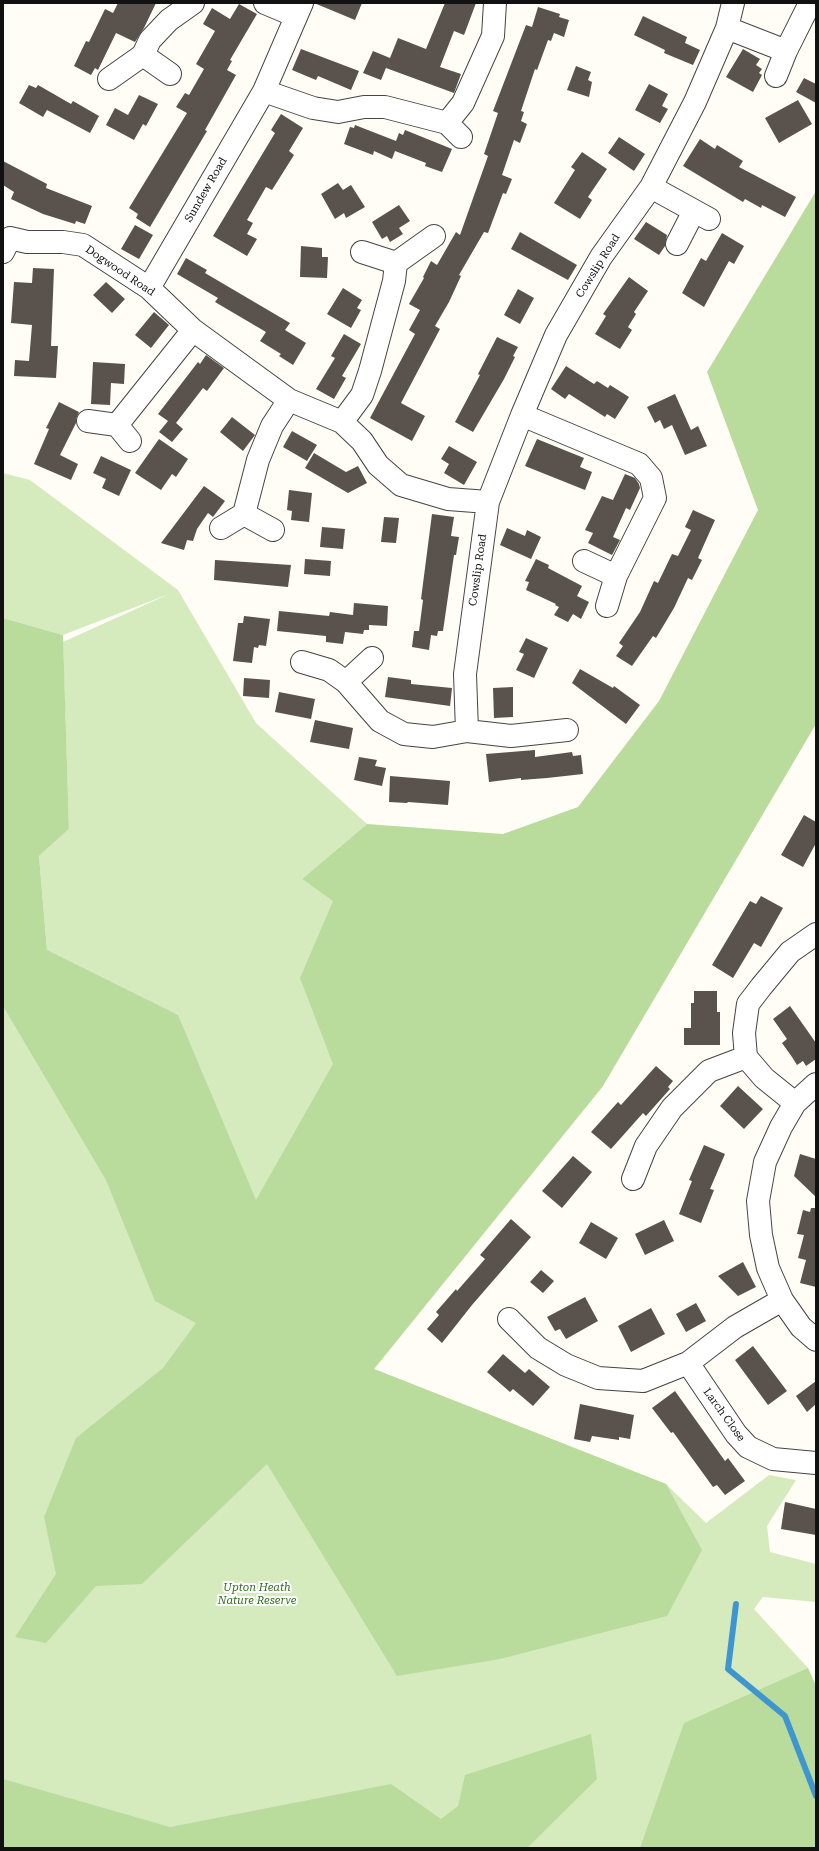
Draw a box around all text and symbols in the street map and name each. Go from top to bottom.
street label: Sundew Road [182,155,230,225]
street label: Cowslip Road [573,232,623,300]
street label: Dogwood Road [83,243,157,299]
street label: Cowslip Road [466,533,490,607]
street label: Larch Close [700,1386,748,1444]
park label: Upton Heath Nature Reserve [218,1581,296,1607]

